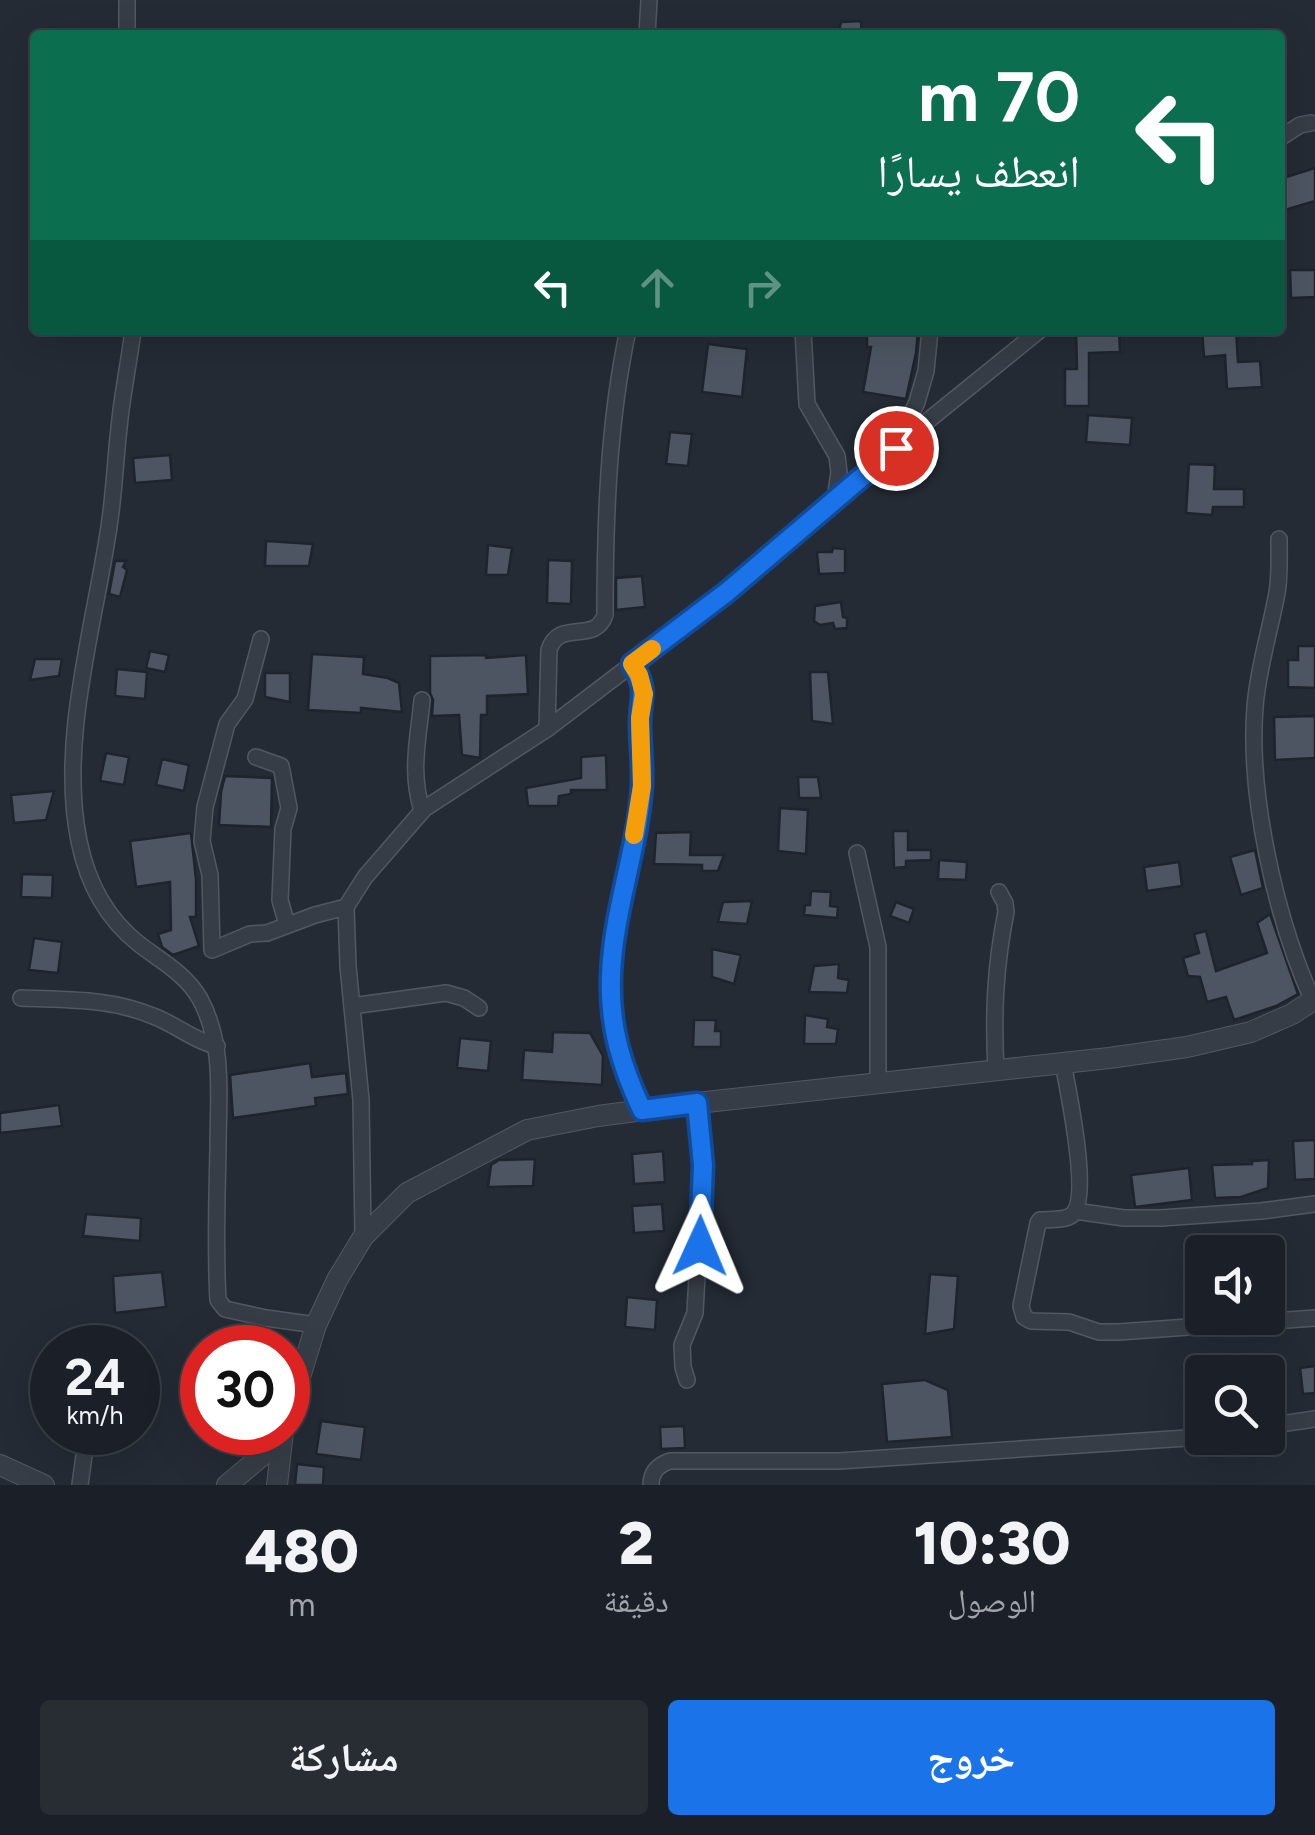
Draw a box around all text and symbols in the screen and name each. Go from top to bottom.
text: 70 m [918,54,1080,139]
icon: left [1115,70,1245,200]
text: انعطف يسارًا [877,144,1080,198]
icon: left [525,260,580,315]
icon: ahead [630,260,685,315]
icon: right [735,260,790,315]
pin [854,406,939,491]
icon: arrive [869,421,924,476]
position arrow [648,1194,752,1298]
map controls [1185,1235,1285,1455]
button: sound [1185,1235,1285,1335]
speed limit sign: 30 [180,1325,310,1455]
text: 24 [65,1347,125,1408]
button: search [1185,1355,1285,1455]
text: km/h [66,1400,124,1430]
text: 2 [618,1507,654,1579]
text: 10:30 [913,1507,1070,1579]
text: 480 [245,1515,359,1587]
text: دقيقة [604,1582,669,1620]
text: الوصول [948,1582,1036,1620]
text: m [288,1586,315,1624]
button: مشاركة [40,1700,648,1815]
button: خروج [668,1700,1275,1815]

